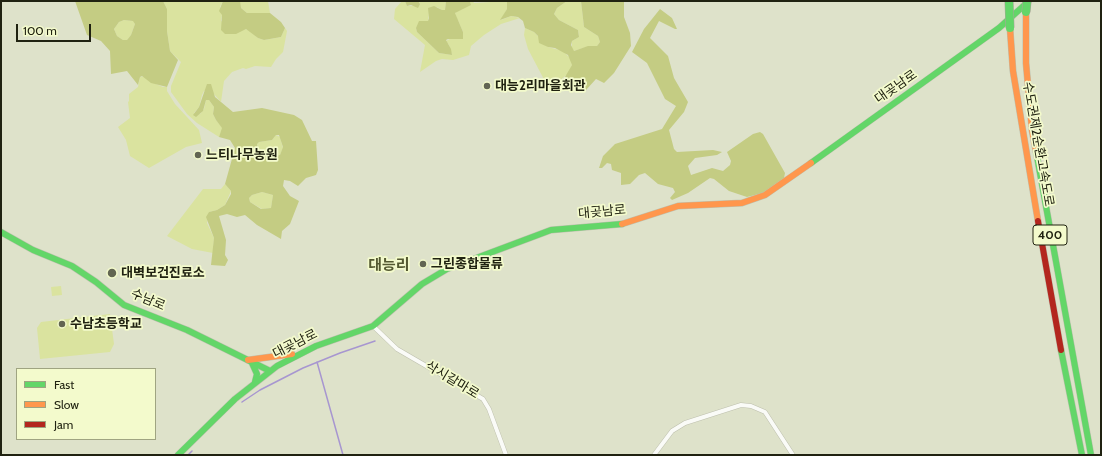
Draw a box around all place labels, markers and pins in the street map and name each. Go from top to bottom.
place label: 대능2리마을회관 [495,78,586,94]
marker: 대능2리마을회관 [482,81,492,91]
place label: 느티나무농원 [206,147,278,163]
marker: 느티나무농원 [193,150,203,160]
place label: 그린종합물류 [431,256,503,272]
marker: 그린종합물류 [418,259,428,269]
place label: 대벽보건진료소 [121,265,205,281]
marker: 대벽보건진료소 [106,267,118,279]
place label: 수남초등학교 [70,316,142,332]
marker: 수남초등학교 [57,319,67,329]

